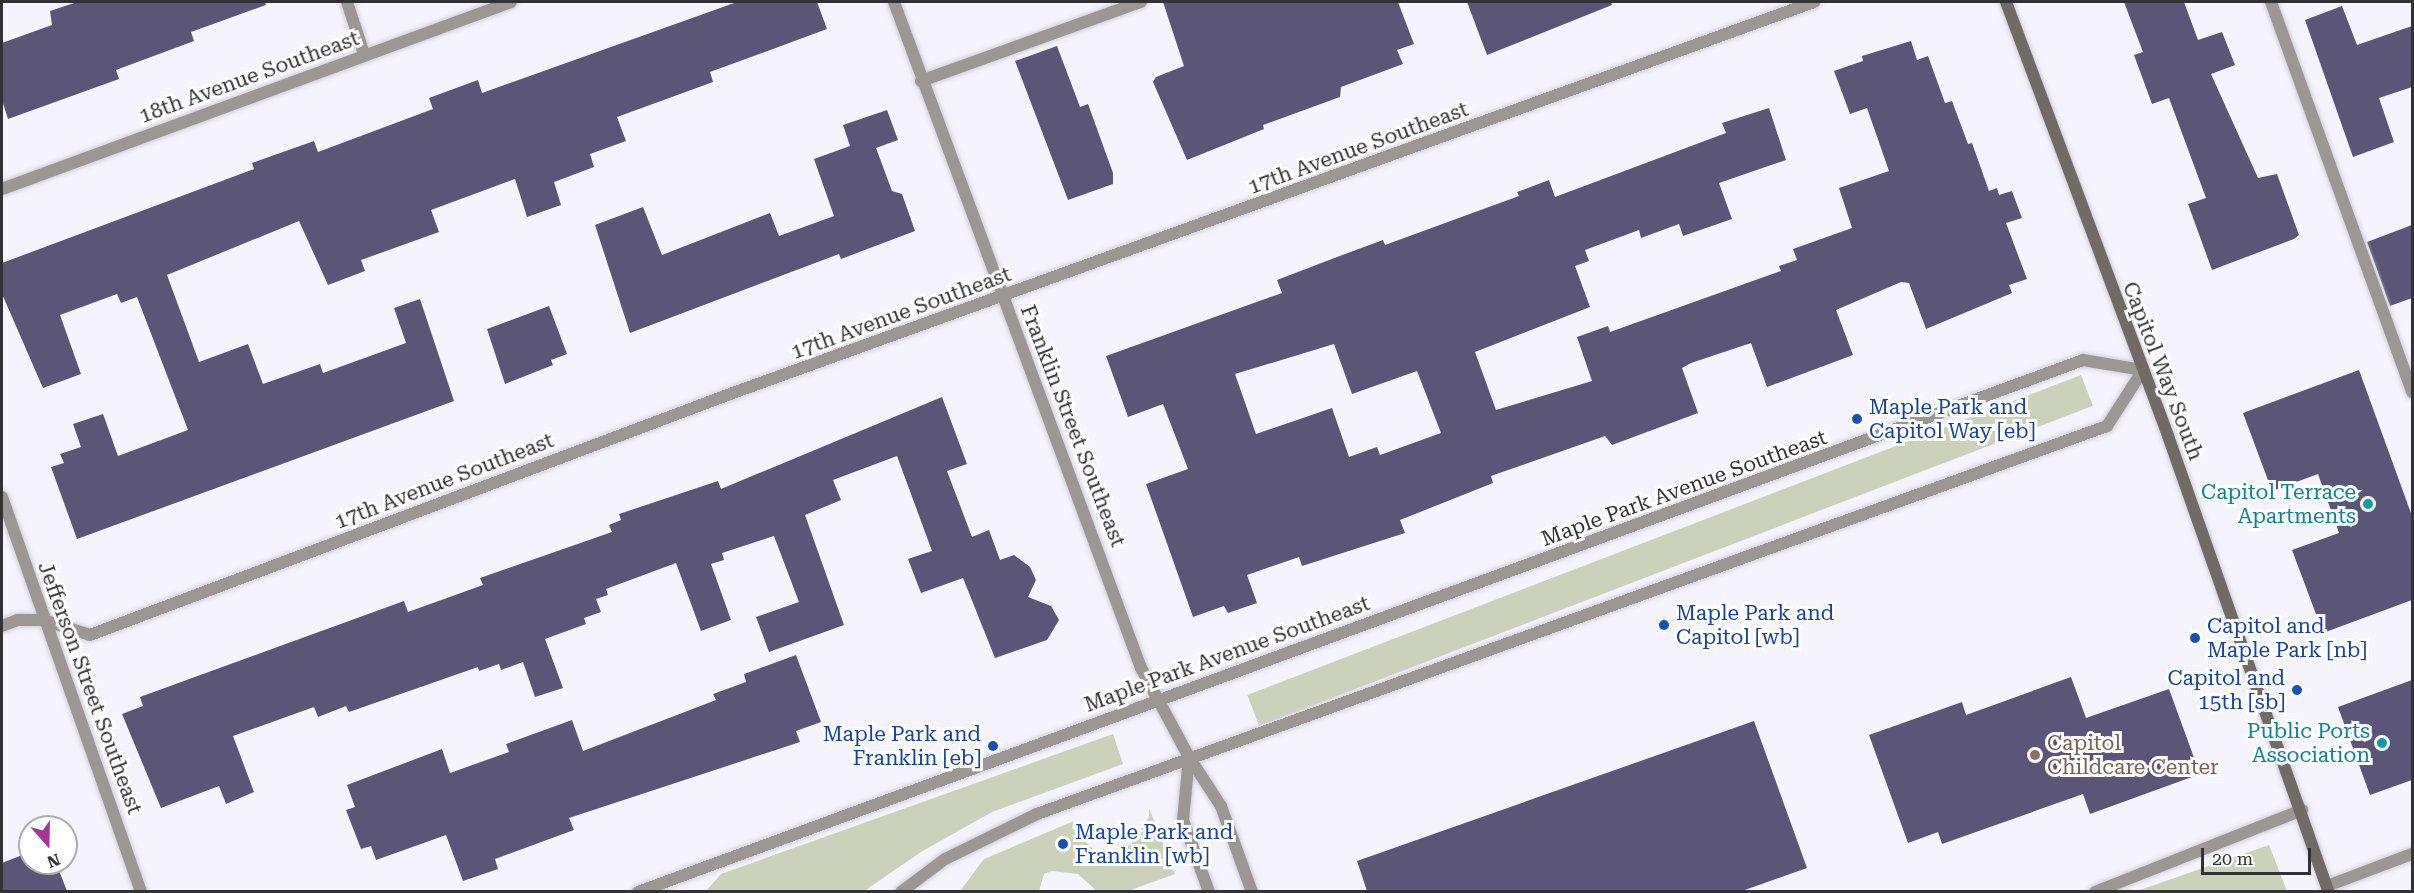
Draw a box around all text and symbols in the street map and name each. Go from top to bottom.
street label: 18th Avenue Southeast [136,25,362,129]
street label: 17th Avenue Southeast [1245,96,1471,200]
street label: 17th Avenue Southeast [788,261,1014,365]
street label: Capitol Way South [2117,278,2209,464]
street label: Franklin Street Southeast [1015,301,1131,551]
place label: Maple Park and Capitol Way [eb] [1869,394,2035,444]
marker: Maple Park and Capitol Way [eb] [1850,412,1864,426]
street label: Maple Park Avenue Southeast [1538,425,1830,551]
street label: 17th Avenue Southeast [331,428,557,534]
place label: Capitol Terrace Apartments [2201,479,2356,529]
marker: Capitol Terrace Apartments [2361,497,2375,511]
street label: Jefferson Street Southeast [33,558,147,818]
street label: Maple Park Avenue Southeast [1081,591,1373,717]
place label: Maple Park and Capitol [wb] [1676,600,1834,650]
place label: Capitol and Maple Park [nb] [2207,613,2367,663]
marker: Maple Park and Capitol [wb] [1657,618,1671,632]
marker: Capitol and Maple Park [nb] [2188,631,2202,645]
place label: Capitol and 15th [sb] [2167,665,2285,715]
marker: Capitol and 15th [sb] [2290,683,2304,697]
place label: Public Ports Association [2247,718,2370,768]
place label: Maple Park and Franklin [eb] [823,721,981,771]
place label: Capitol Childcare Center [2047,730,2219,780]
marker: Public Ports Association [2375,736,2389,750]
marker: Maple Park and Franklin [eb] [986,739,1000,753]
marker: Capitol Childcare Center [2028,748,2042,762]
north arrow [18,815,78,875]
place label: Maple Park and Franklin [wb] [1075,819,1233,869]
scale bar [2204,836,2314,874]
marker: Maple Park and Franklin [wb] [1056,837,1070,851]
text: 20 m [2212,848,2253,869]
text: N [45,849,63,872]

